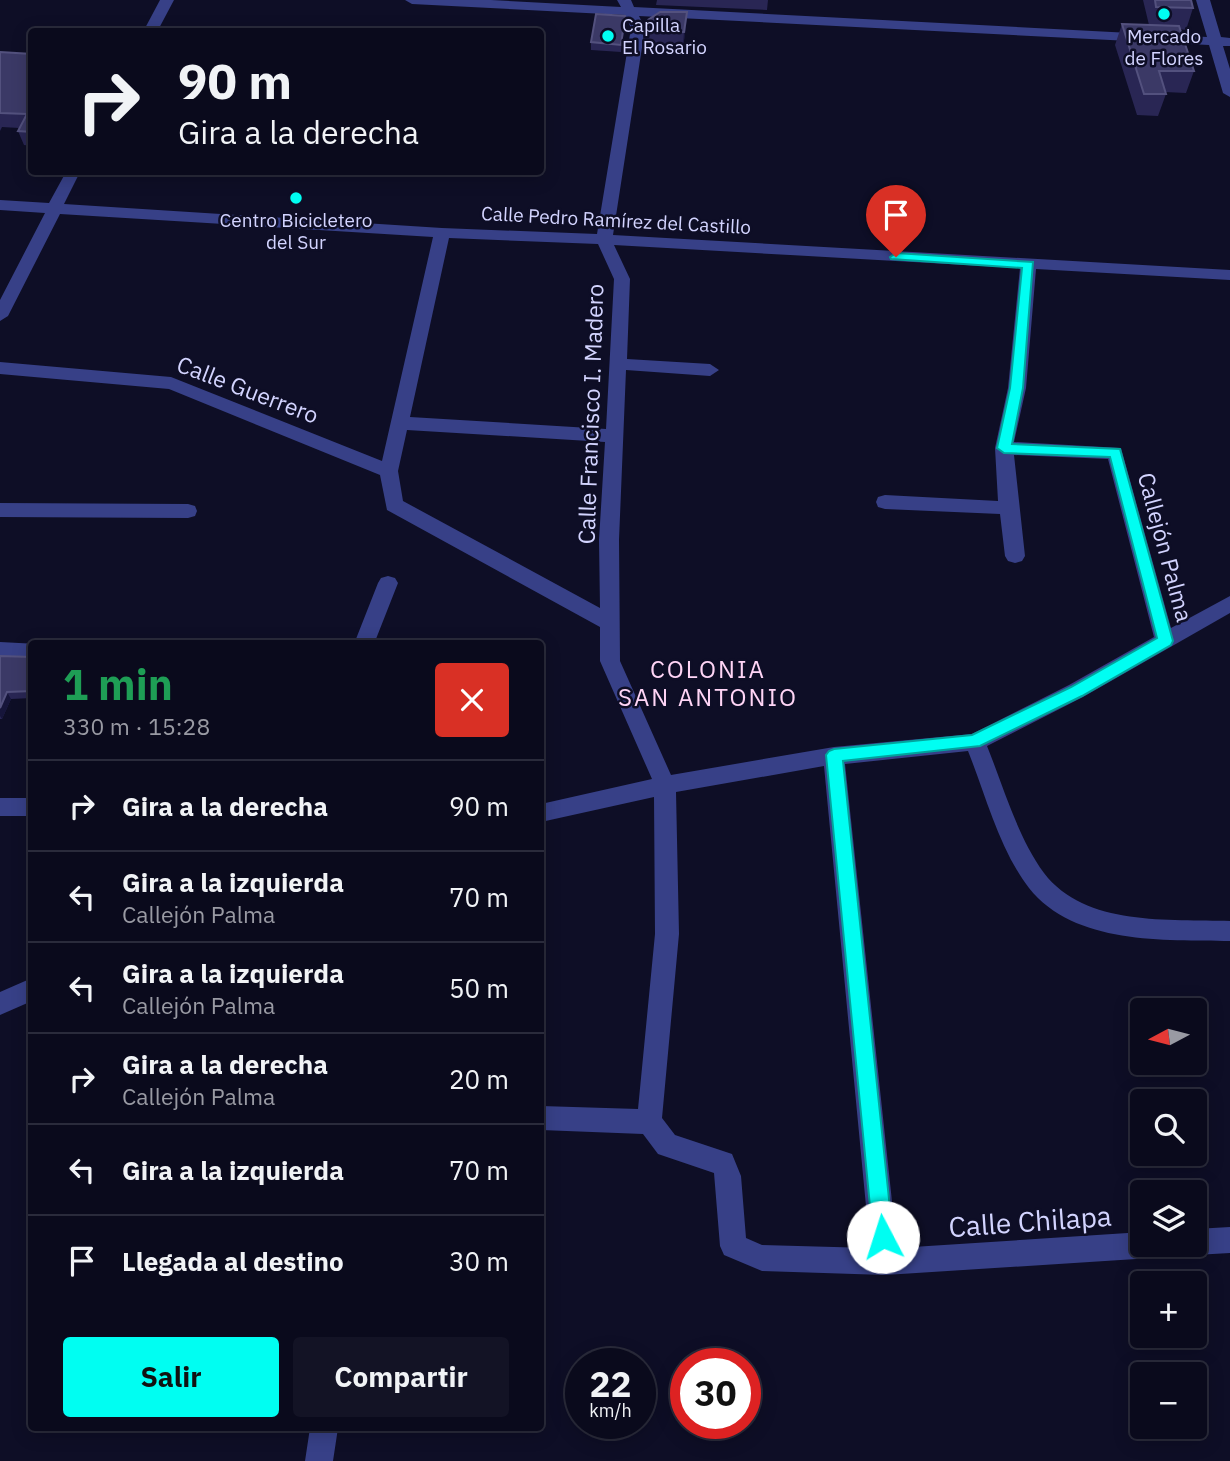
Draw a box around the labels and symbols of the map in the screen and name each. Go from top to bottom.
marker: Mercado de Flores [1156,6,1172,22]
place label: Capilla El Rosario [622,13,707,59]
place label: Mercado de Flores [1125,24,1203,70]
marker: Capilla El Rosario [600,28,616,44]
pin [866,185,926,257]
marker: Centro Bicicletero del Sur [288,190,304,206]
street label: Calle Pedro Ramírez del Castillo [480,201,752,239]
place label: Centro Bicicletero del Sur [220,208,372,254]
street label: Calle Francisco I. Madero [570,283,610,545]
street label: Calle Guerrero [173,348,323,430]
street label: Callejón Palma [1132,469,1200,625]
district label: COLONIA SAN ANTONIO [618,653,798,713]
north arrow [1130,998,1208,1074]
street label: Calle Chilapa [947,1197,1113,1245]
position arrow [846,1200,920,1274]
speed limit sign: 30 [670,1348,761,1439]

